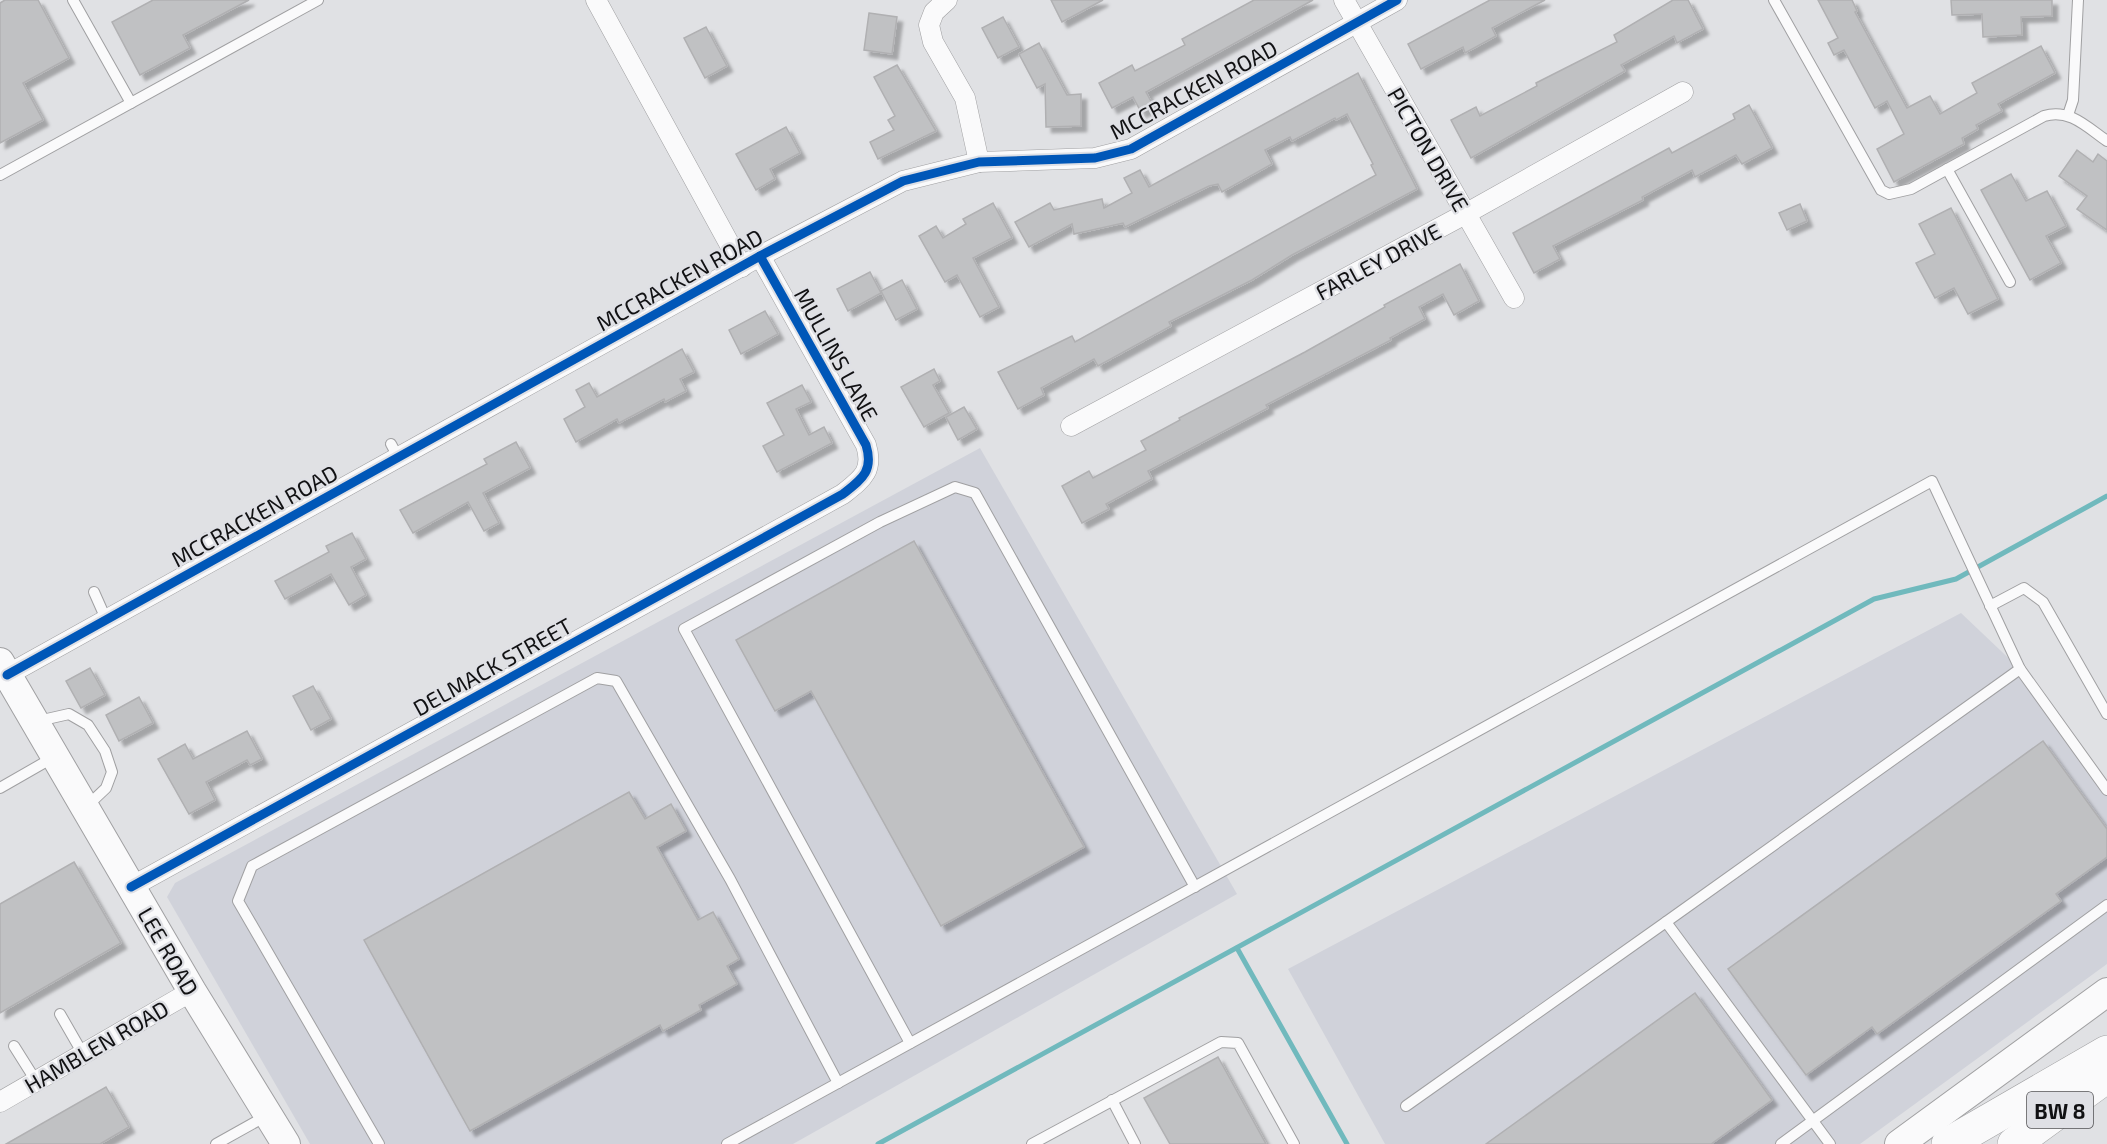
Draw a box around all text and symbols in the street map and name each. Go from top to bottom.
street label: MCCRACKEN ROAD [1105,34,1281,144]
street label: PICTON DRIVE [1383,83,1475,215]
street label: FARLEY DRIVE [1311,217,1445,305]
street label: MCCRACKEN ROAD [591,223,767,335]
street label: MULLINS LANE [790,283,884,425]
street label: MCCRACKEN ROAD [166,459,342,571]
street label: DELMACK STREET [408,611,576,720]
street label: LEE ROAD [133,902,205,1000]
street label: HAMBLEN ROAD [19,994,173,1098]
road number: BW 8 [2027,1092,2093,1128]

